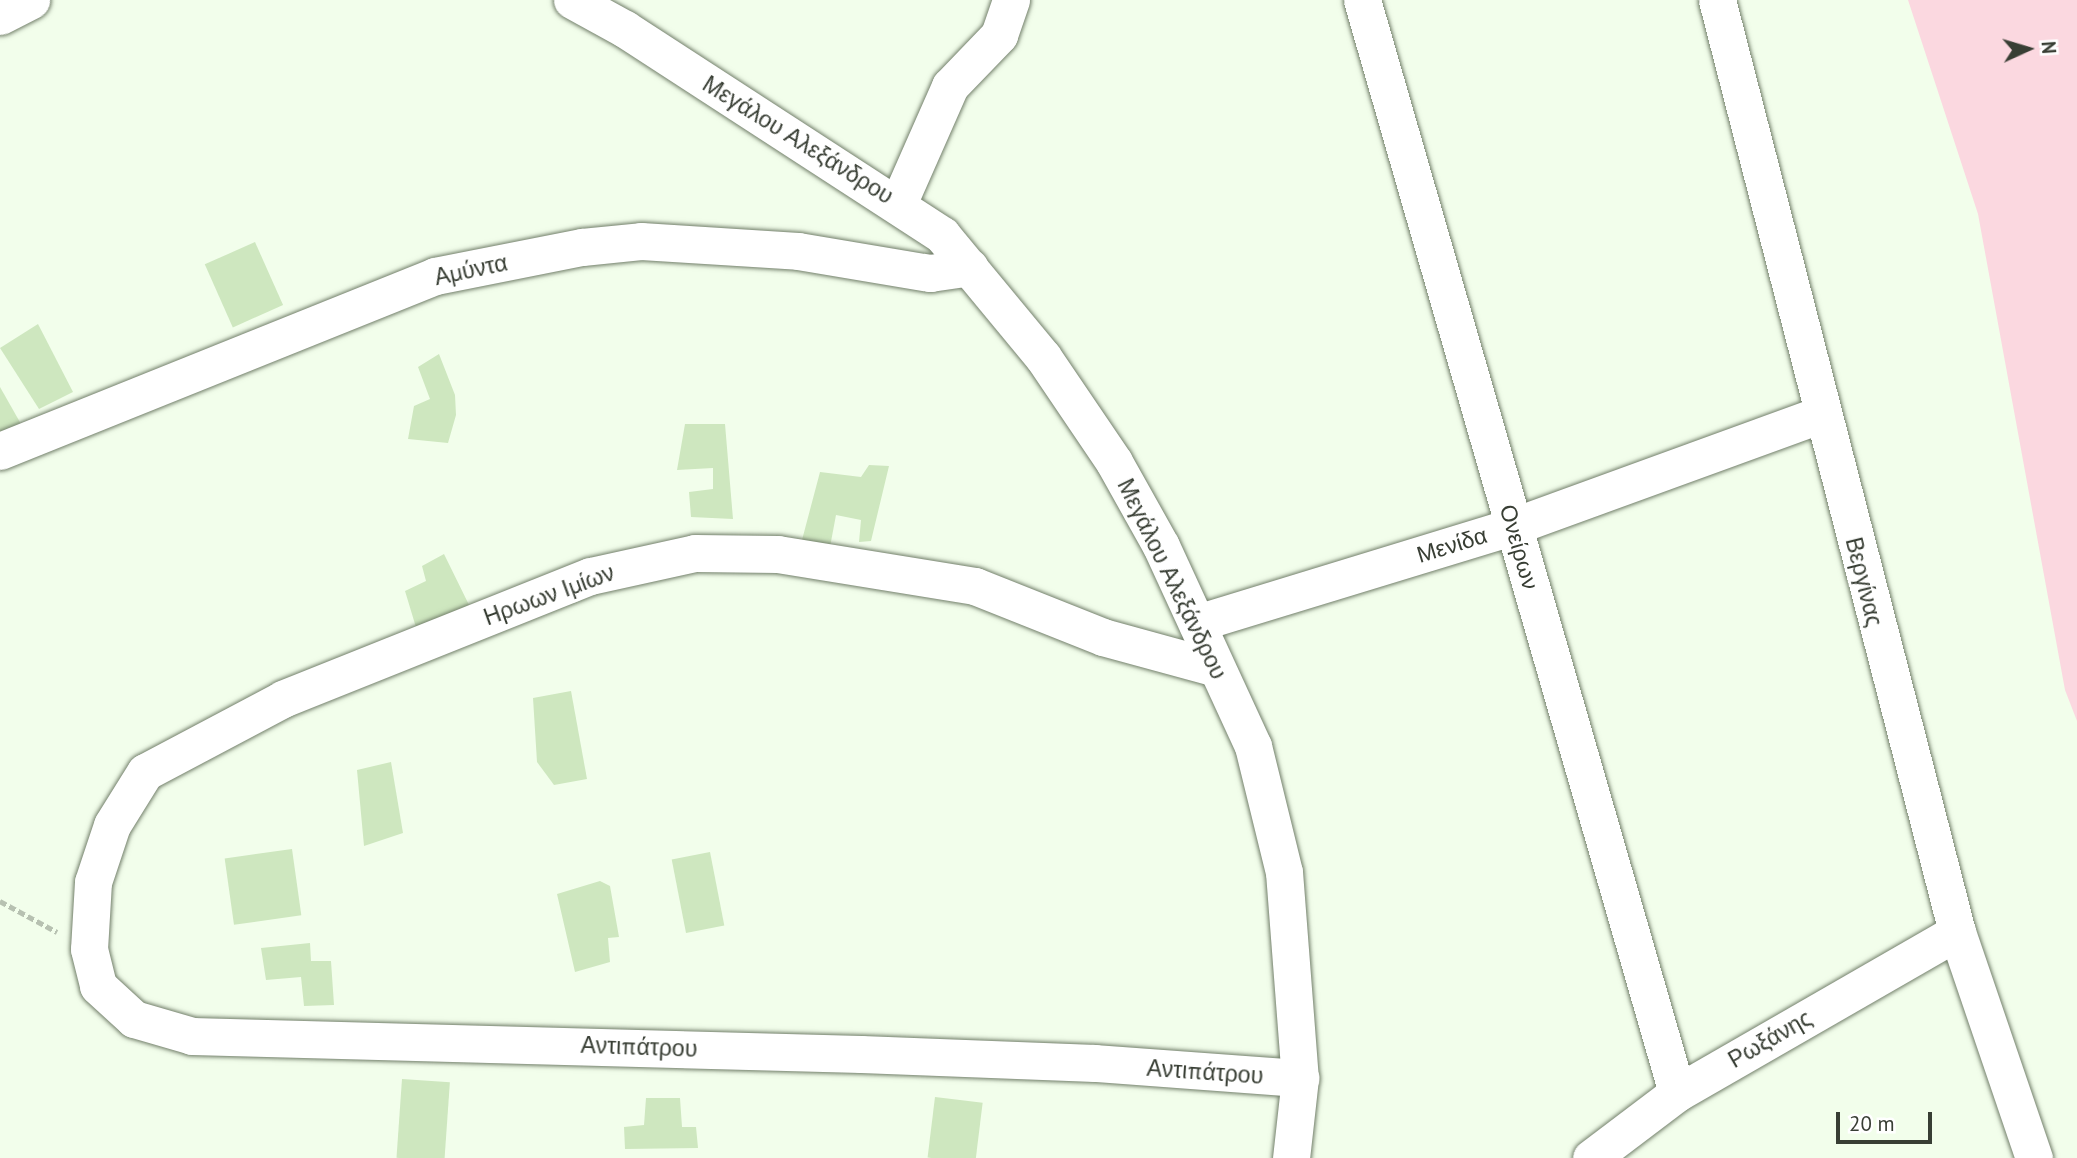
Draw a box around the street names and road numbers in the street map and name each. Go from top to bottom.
street label: Μεγάλου Αλεξάνδρου [698,70,898,210]
street label: Αμύντα [432,249,510,291]
street label: Μεγάλου Αλεξάνδρου [1111,474,1233,684]
street label: Ονείρων [1494,501,1544,593]
street label: Μενίδα [1413,521,1491,569]
street label: Βεργίνας [1840,534,1888,630]
street label: Ηρωων Ιμίων [480,559,618,631]
street label: Ρωξάνης [1723,1004,1817,1074]
street label: Αντιπάτρου [580,1031,698,1063]
street label: Αντιπάτρου [1146,1054,1264,1090]

